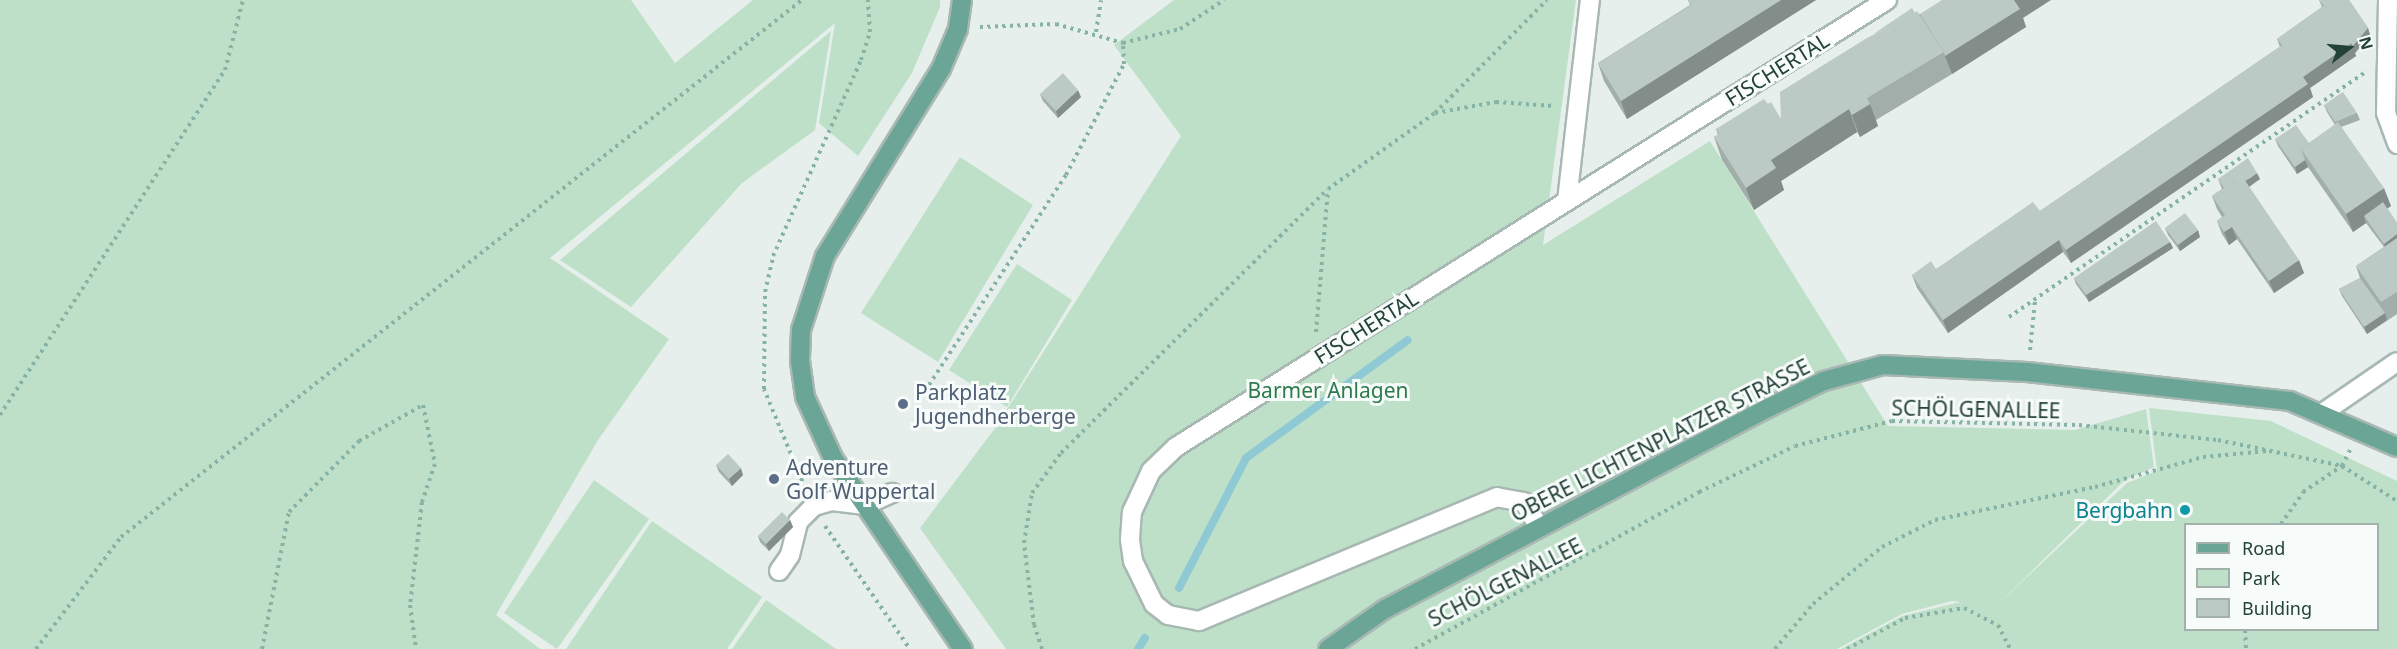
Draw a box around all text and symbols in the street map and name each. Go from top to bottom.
north arrow [2319,18,2379,78]
street label: FISCHERTAL [1720,27,1834,111]
text: N [2354,34,2379,52]
street label: FISCHERTAL [1309,285,1423,369]
street label: OBERE LICHTENPLATZER STRASSE [1506,353,1814,527]
park label: Barmer Anlagen [1247,377,1409,403]
place label: Parkplatz Jugendherberge [915,379,1076,429]
street label: SCHÖLGENALLEE [1891,395,2061,423]
marker: Parkplatz Jugendherberge [896,397,910,411]
place label: Adventure Golf Wuppertal [786,454,936,504]
marker: Adventure Golf Wuppertal [767,472,781,486]
place label: Bergbahn [2075,497,2173,523]
marker: Bergbahn [2178,503,2192,517]
legend [2184,523,2379,631]
street label: SCHÖLGENALLEE [1424,532,1586,632]
text: Road [2242,536,2285,560]
text: Park [2242,566,2280,590]
text: Building [2242,596,2312,620]

